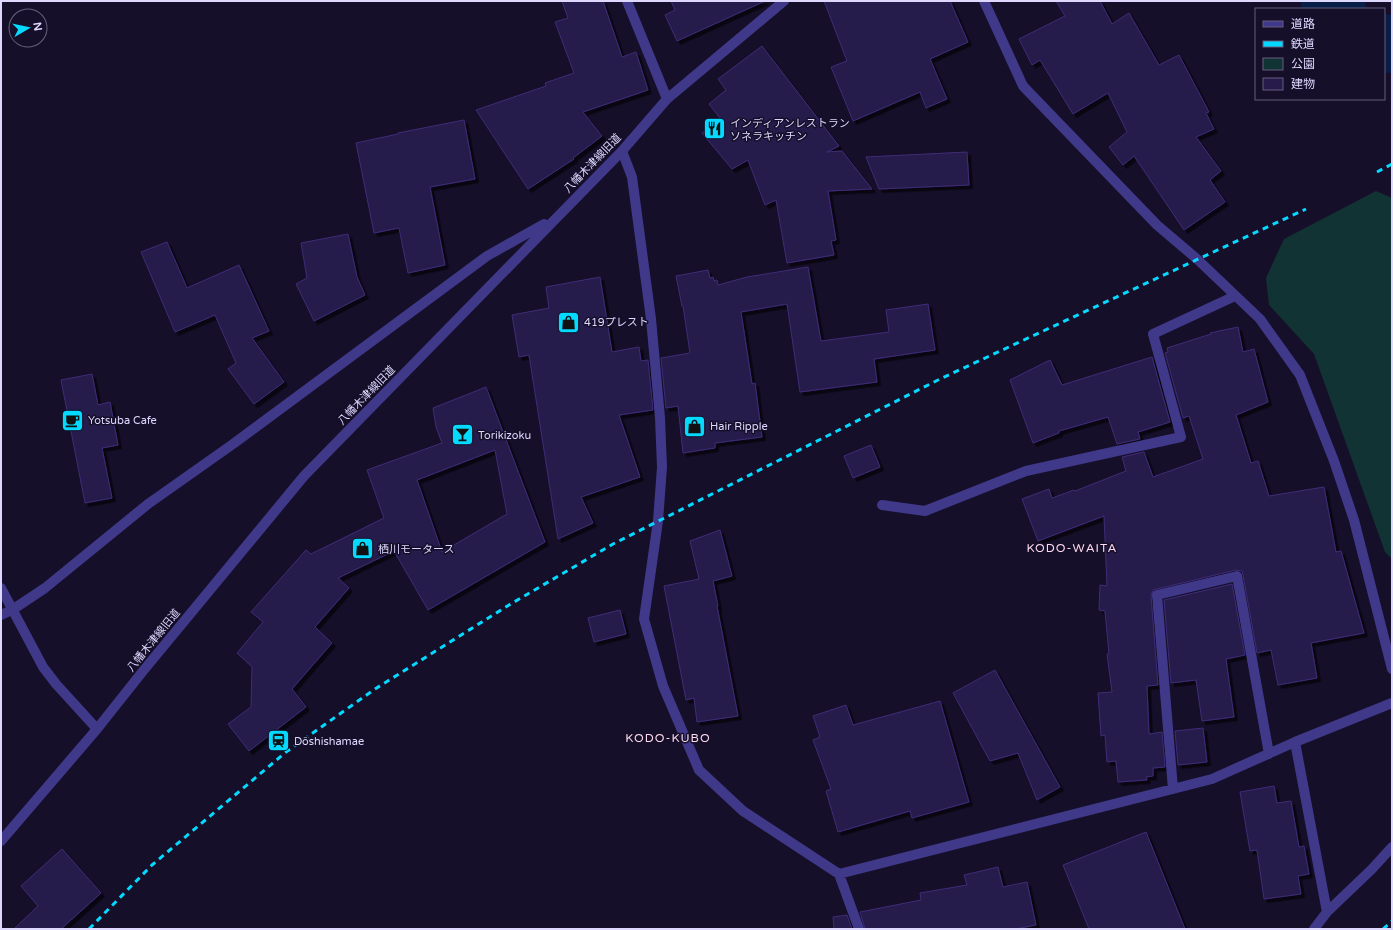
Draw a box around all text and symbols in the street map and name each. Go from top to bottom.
north arrow [8,8,48,48]
legend [1255,8,1385,100]
text: 道路 [1291,17,1315,31]
text: N [30,21,44,32]
text: 鉄道 [1291,37,1315,51]
text: 公園 [1291,57,1315,71]
text: 建物 [1291,77,1315,91]
restaurant icon: インディアンレストラン ソネラキッチン [702,116,728,142]
place label: インディアンレストラン ソネラキッチン [730,117,850,143]
street label: 八幡木津線旧道 [561,131,624,196]
shop icon: 419プレスト [556,309,582,335]
place label: 419プレスト [584,316,649,329]
street label: 八幡木津線旧道 [335,363,398,428]
cafe icon: Yotsuba Cafe [60,407,86,433]
shop icon: Hair Ripple [681,413,707,439]
place label: Yotsuba Cafe [88,414,157,427]
place label: Hair Ripple [710,420,768,433]
bar icon: Torikizoku [450,422,476,448]
place label: Torikizoku [478,429,531,442]
shop icon: 栖川モータース [350,536,376,562]
district label: KODO-WAITA [1026,541,1118,555]
place label: 栖川モータース [378,543,454,556]
street label: 八幡木津線旧道 [124,606,183,674]
station icon: Dōshishamae [266,728,292,754]
district label: KODO-KUBO [625,731,711,745]
place label: Dōshishamae [294,735,364,748]

